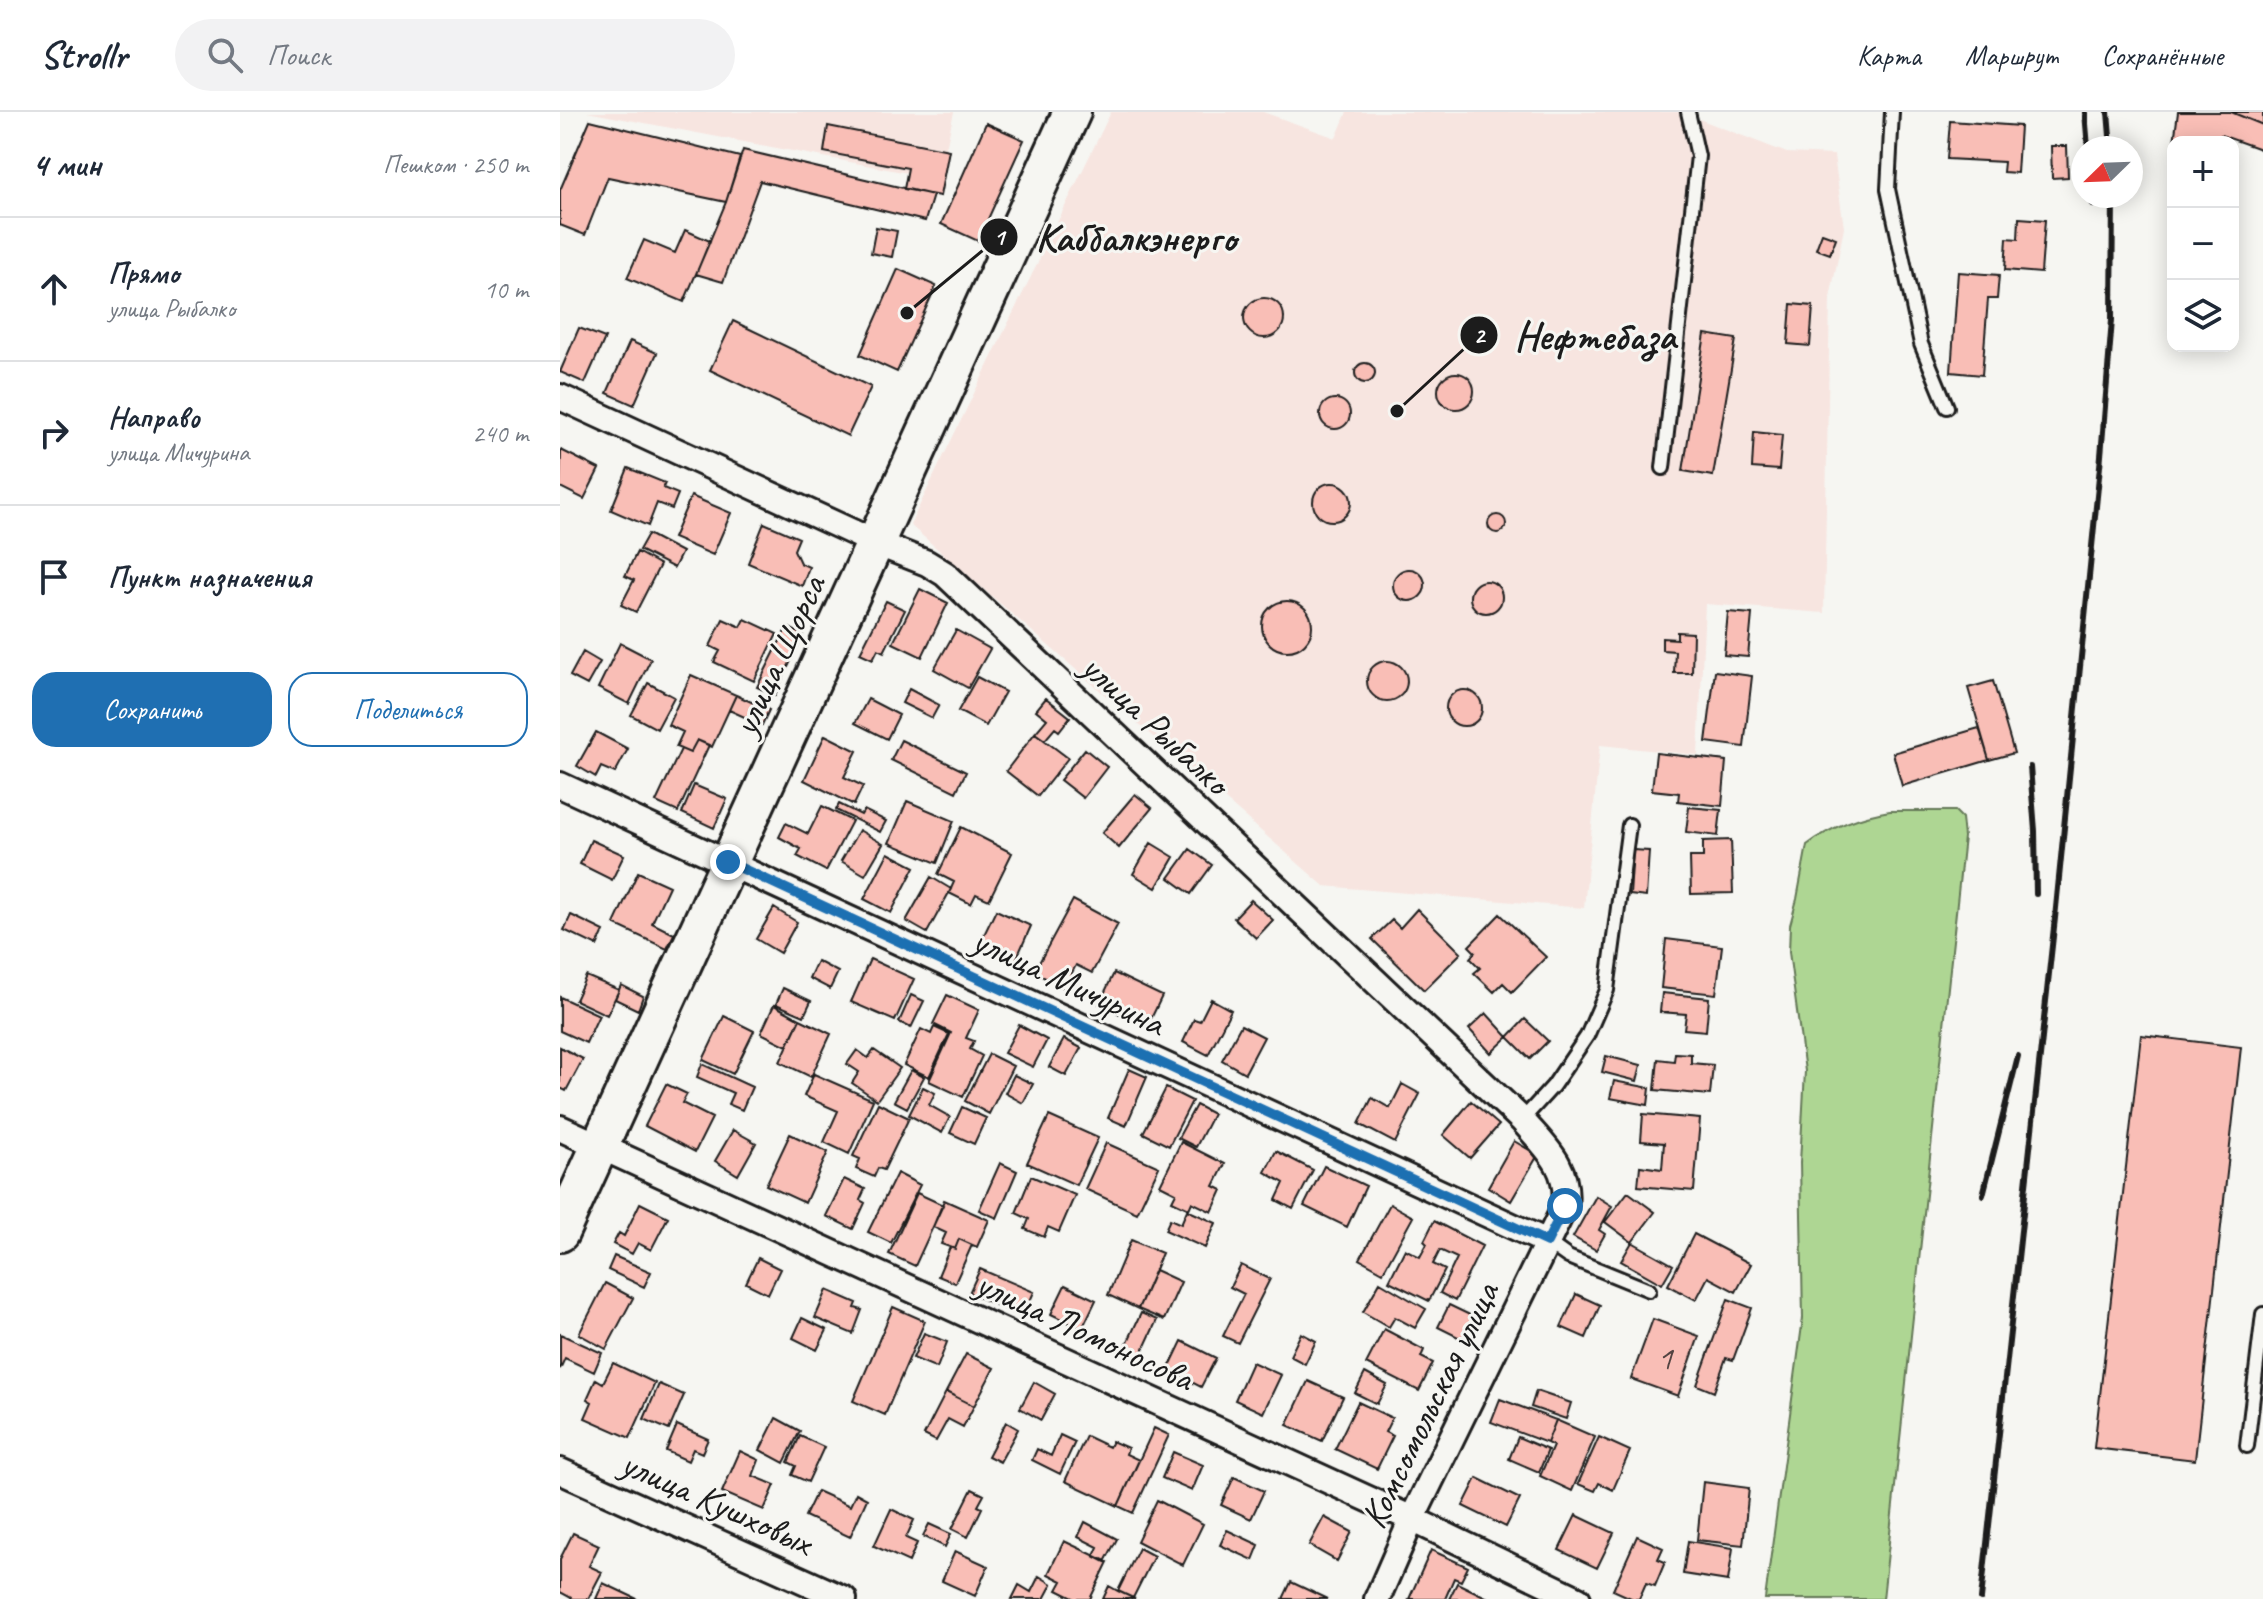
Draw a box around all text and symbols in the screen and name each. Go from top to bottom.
search box [175,19,735,91]
text: Strollr [40,32,127,79]
icon: search [203,33,247,77]
text: Поиск [267,36,330,74]
text: Карта [1857,38,1921,73]
text: Маршрут [1965,38,2057,73]
text: Сохранённые [2101,38,2223,73]
north arrow [2071,136,2143,208]
map controls [2167,136,2239,352]
button: + [2167,136,2239,208]
text: 4 мин [32,143,101,186]
text: Пешком · 250 m [383,148,528,181]
callout: Каббалкэнерго [979,205,1252,269]
button: − [2167,208,2239,280]
text: Каббалкэнерго [1036,213,1240,263]
text: 1 [994,222,1008,252]
text: Прямо [108,254,179,292]
icon: ahead [32,267,76,311]
text: 10 m [484,273,528,306]
button: layers [2167,280,2239,352]
text: улица Рыбалко [108,292,235,325]
callout: Нефтебаза [1459,303,1692,367]
text: Нефтебаза [1514,311,1679,362]
text: 2 [1474,320,1487,350]
text: Направо [108,398,200,436]
icon: right [32,411,76,455]
text: 240 m [472,417,528,450]
text: улица Мичурина [108,436,249,469]
icon: arrive [32,555,76,599]
text: Пункт назначения [108,558,311,596]
street label: улица Щорса [720,565,837,744]
street label: улица Рыбалко [1070,642,1242,807]
button: Сохранить [32,672,272,747]
button: Поделиться [288,672,528,747]
route end [710,844,746,880]
street label: улица Мичурина [963,916,1175,1047]
route start [1547,1188,1583,1224]
street label: улица Ломоносова [967,1259,1203,1402]
street label: Комсомольская улица [1350,1272,1510,1536]
house number: 1 [1657,1336,1674,1379]
street label: улица Кушховых [612,1439,822,1567]

